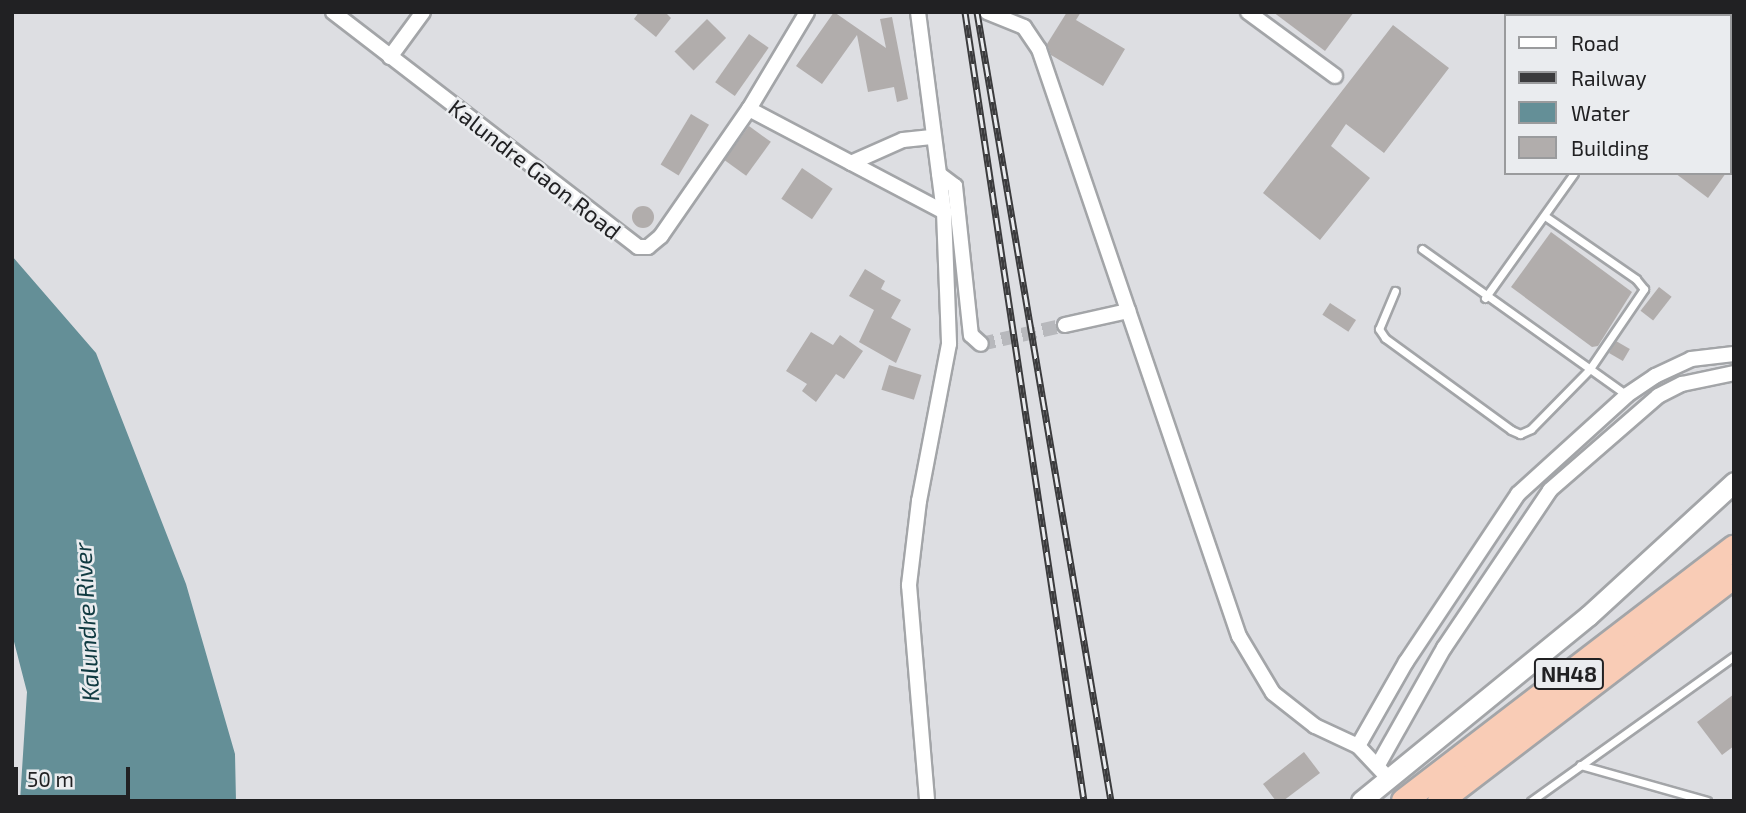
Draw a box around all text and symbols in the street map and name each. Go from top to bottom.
legend [1504,14,1732,175]
text: Road [1571,30,1619,55]
text: Railway [1571,65,1647,90]
street label: Kalundre Gaon Road [443,93,627,245]
text: Water [1571,100,1630,125]
text: Building [1571,135,1649,160]
water label: Kalundre River [67,542,105,702]
road number: NH48 [1532,656,1606,692]
scale bar [18,754,133,798]
text: 50 m [27,766,74,791]

